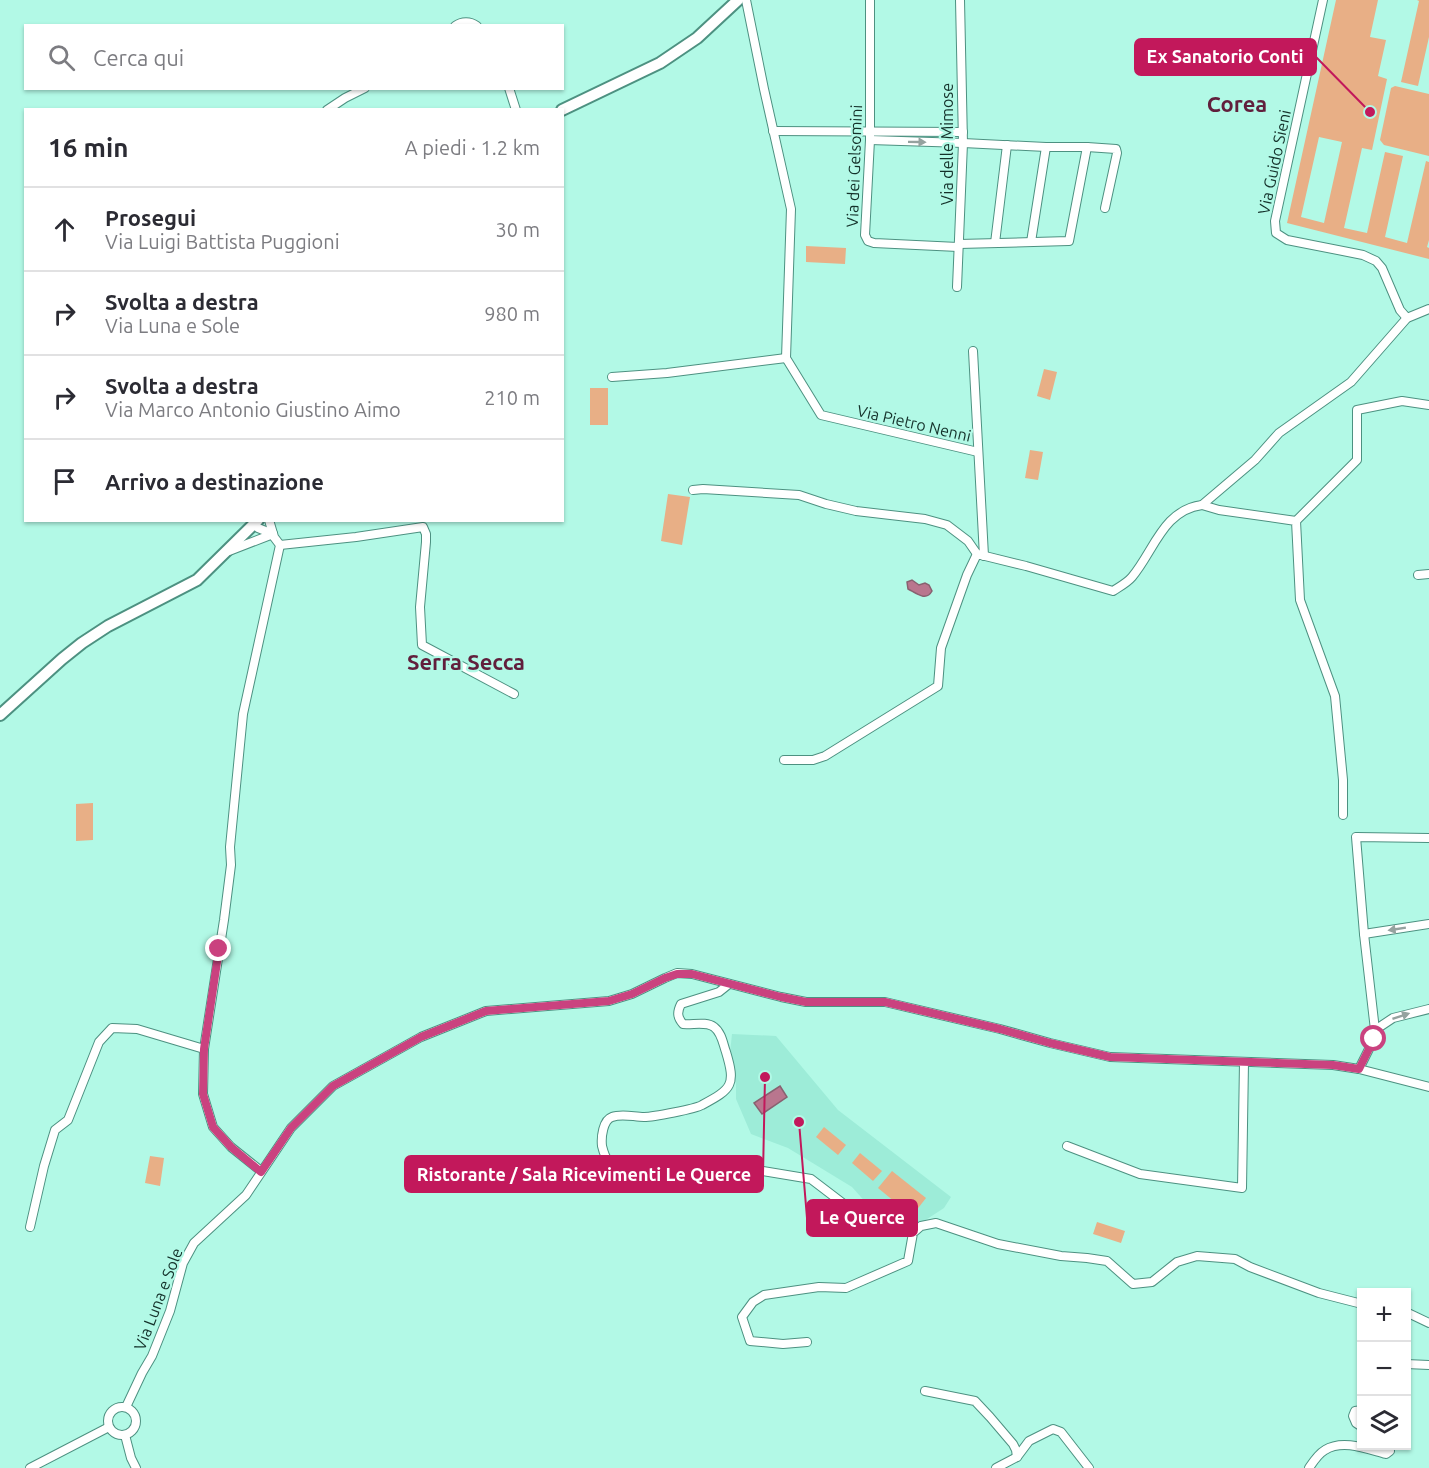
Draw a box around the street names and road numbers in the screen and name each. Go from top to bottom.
street label: Via delle Mimose [938,83,956,205]
street label: Via dei Gelsomini [843,104,865,228]
street label: Via Guido Sieni [1254,108,1294,216]
street label: Via Pietro Nenni [855,401,973,445]
street label: Via Luna e Sole [130,1245,186,1353]

